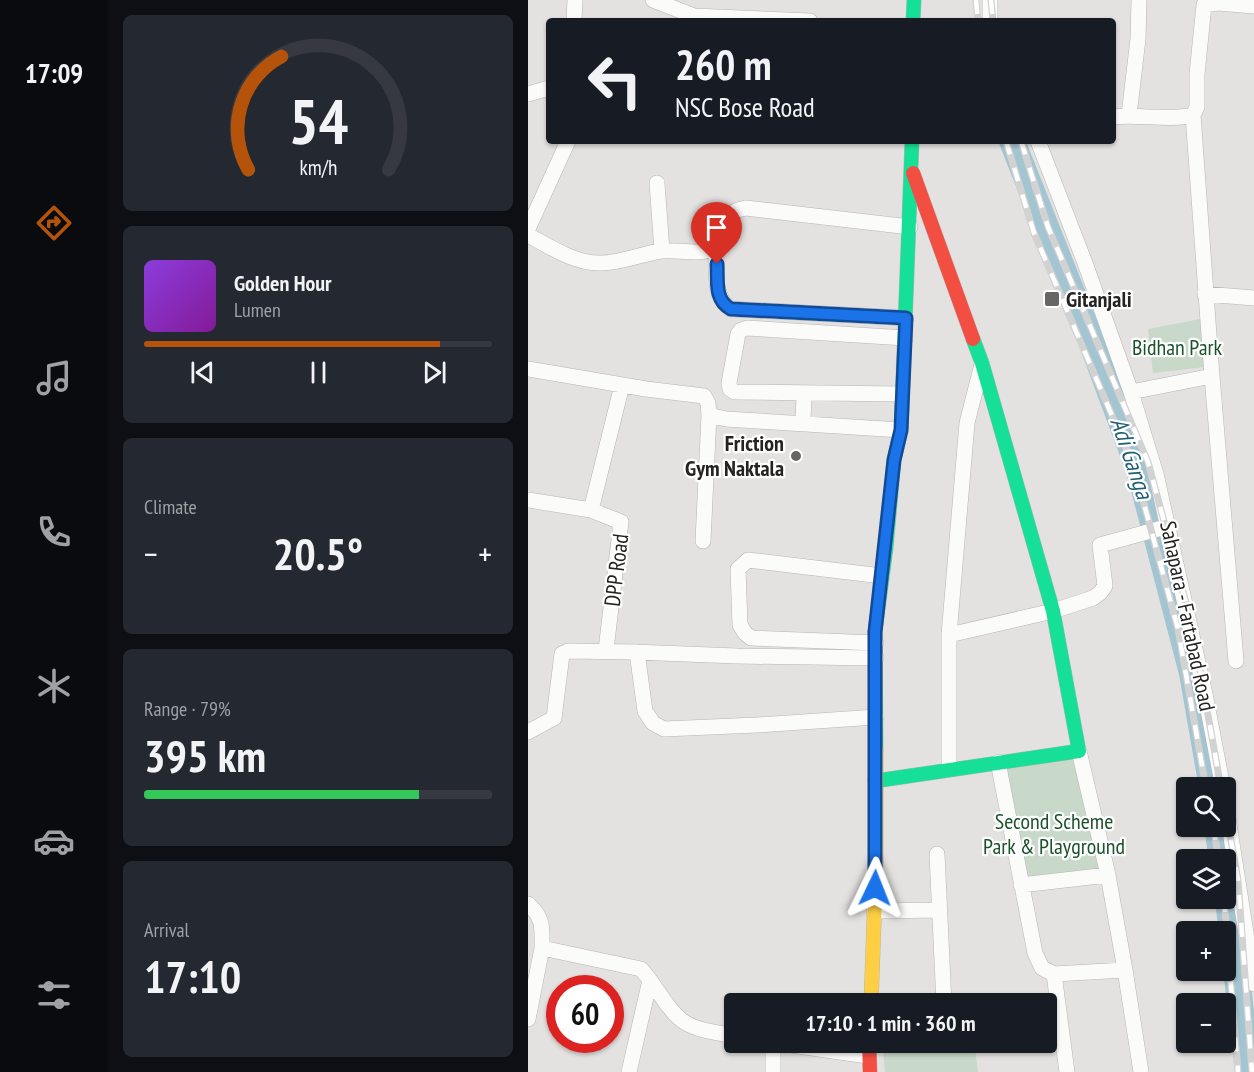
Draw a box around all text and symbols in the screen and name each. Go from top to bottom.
text: 260 m [675,37,772,92]
icon: left [576,42,654,120]
text: 17:09 [25,56,83,90]
text: 54 [288,80,348,161]
text: NSC Bose Road [675,90,815,124]
text: km/h [299,154,337,182]
icon: directions [33,202,75,244]
pin [691,202,742,264]
icon: arrive [700,211,733,244]
text: Golden Hour [234,269,332,297]
place label: Gitanjali [1066,285,1132,313]
marker: Gitanjali [1043,290,1061,308]
text: Lumen [234,297,281,323]
park label: Bidhan Park [1132,333,1223,361]
icon: previous [186,356,219,389]
icon: pause [302,356,335,389]
icon: next [418,356,451,389]
icon: music [33,357,75,399]
water label: Adi Ganga [1104,413,1161,504]
place label: Friction Gym Naktala [685,429,784,482]
marker: Friction Gym Naktala [789,449,803,463]
text: Climate [144,494,197,520]
icon: phone [33,511,75,553]
street label: Sahapara - Fartabad Road [1154,519,1222,713]
text: 20.5° [273,524,363,582]
text: − [144,532,158,575]
text: + [478,532,492,575]
street label: DPP Road [598,532,634,608]
icon: climate [33,665,75,707]
text: Range · 79% [144,696,231,722]
text: 395 km [144,726,266,784]
map controls [1176,777,1236,1053]
button: search [1176,777,1236,837]
park label: Second Scheme Park & Playground [983,807,1125,860]
icon: car [33,820,75,862]
button: layers [1176,849,1236,909]
position arrow [843,856,907,920]
text: Arrival [144,917,189,943]
button: + [1176,921,1236,981]
text: 17:10 [144,947,241,1005]
icon: filters [33,974,75,1016]
speed limit sign: 60 [546,975,624,1053]
button: − [1176,993,1236,1053]
text: 17:10 · 1 min · 360 m [805,1009,976,1037]

